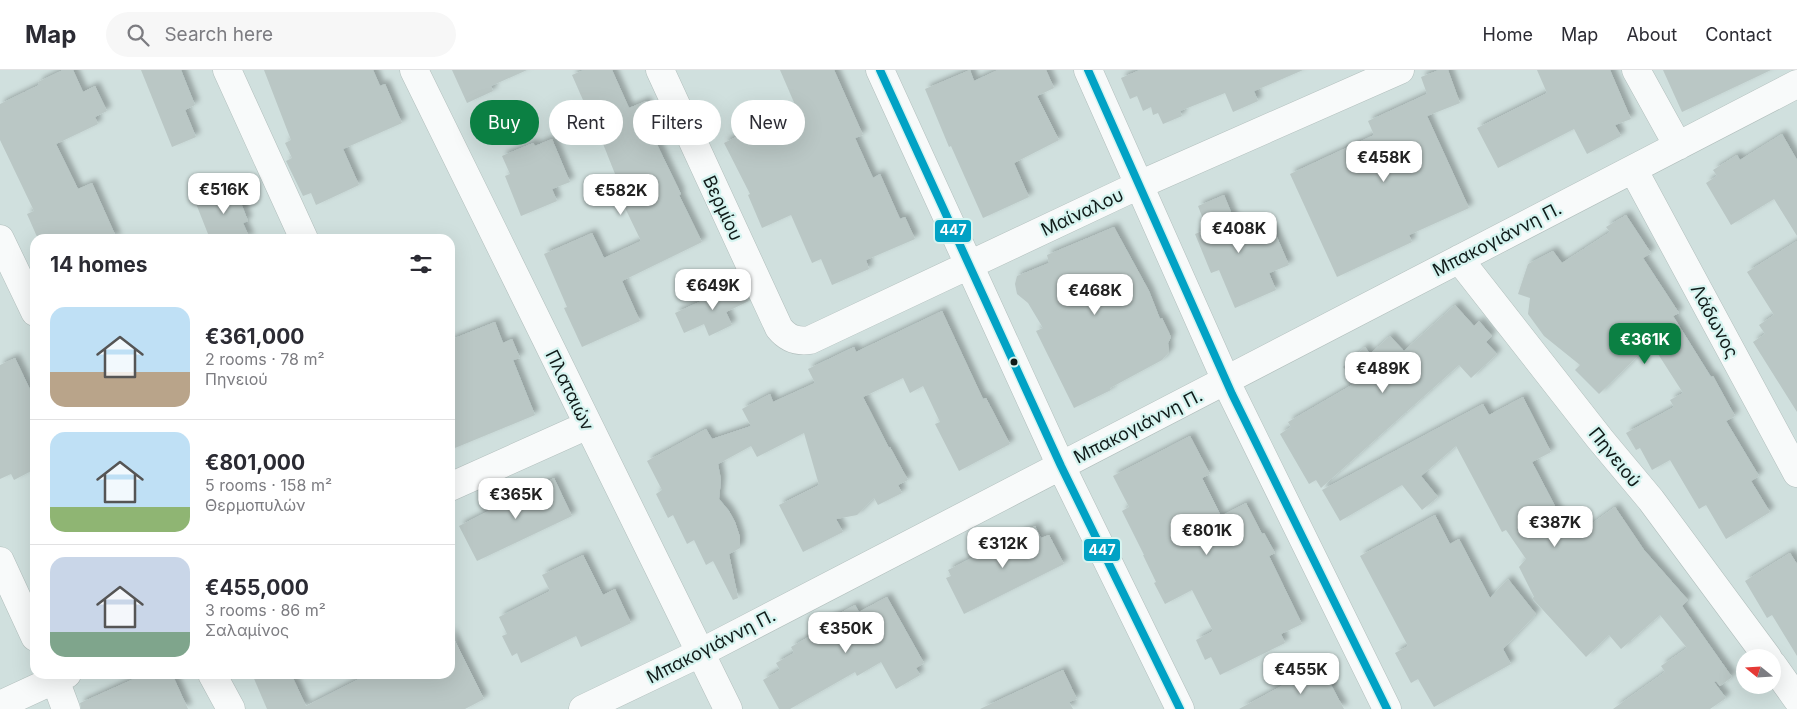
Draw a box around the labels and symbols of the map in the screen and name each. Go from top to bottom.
pin: €458K [1349,140,1419,183]
pin: €516K [189,172,259,215]
street label: Βερμίου [699,172,747,244]
pin: €582K [586,174,656,216]
street label: Μαίναλου [1038,184,1126,240]
street label: Μπακογιάννη Π. [1429,197,1565,281]
pin: €408K [1204,212,1274,254]
line badge: 447 [934,219,972,243]
text: 447 [939,221,967,238]
pin: €649K [678,268,748,311]
pin: €468K [1060,274,1130,316]
street label: Λάδωνος [1687,280,1743,362]
pin: €361K [1610,322,1680,365]
street label: Πλαταιών [542,346,599,434]
pin: €489K [1348,352,1418,394]
unlabelled marker [1009,357,1019,367]
street label: Μπακογιάννη Π. [1070,384,1206,468]
street label: Πηνειού [1585,423,1645,491]
pin: €365K [481,478,551,520]
pin: €387K [1520,506,1590,548]
pin: €801K [1172,514,1242,556]
pin: €312K [968,526,1038,569]
line badge: 447 [1083,538,1121,562]
text: 447 [1088,541,1116,558]
street label: Μπακογιάννη Π. [643,604,779,688]
pin: €350K [811,612,881,654]
north arrow [1736,649,1781,694]
pin: €455K [1266,652,1336,695]

